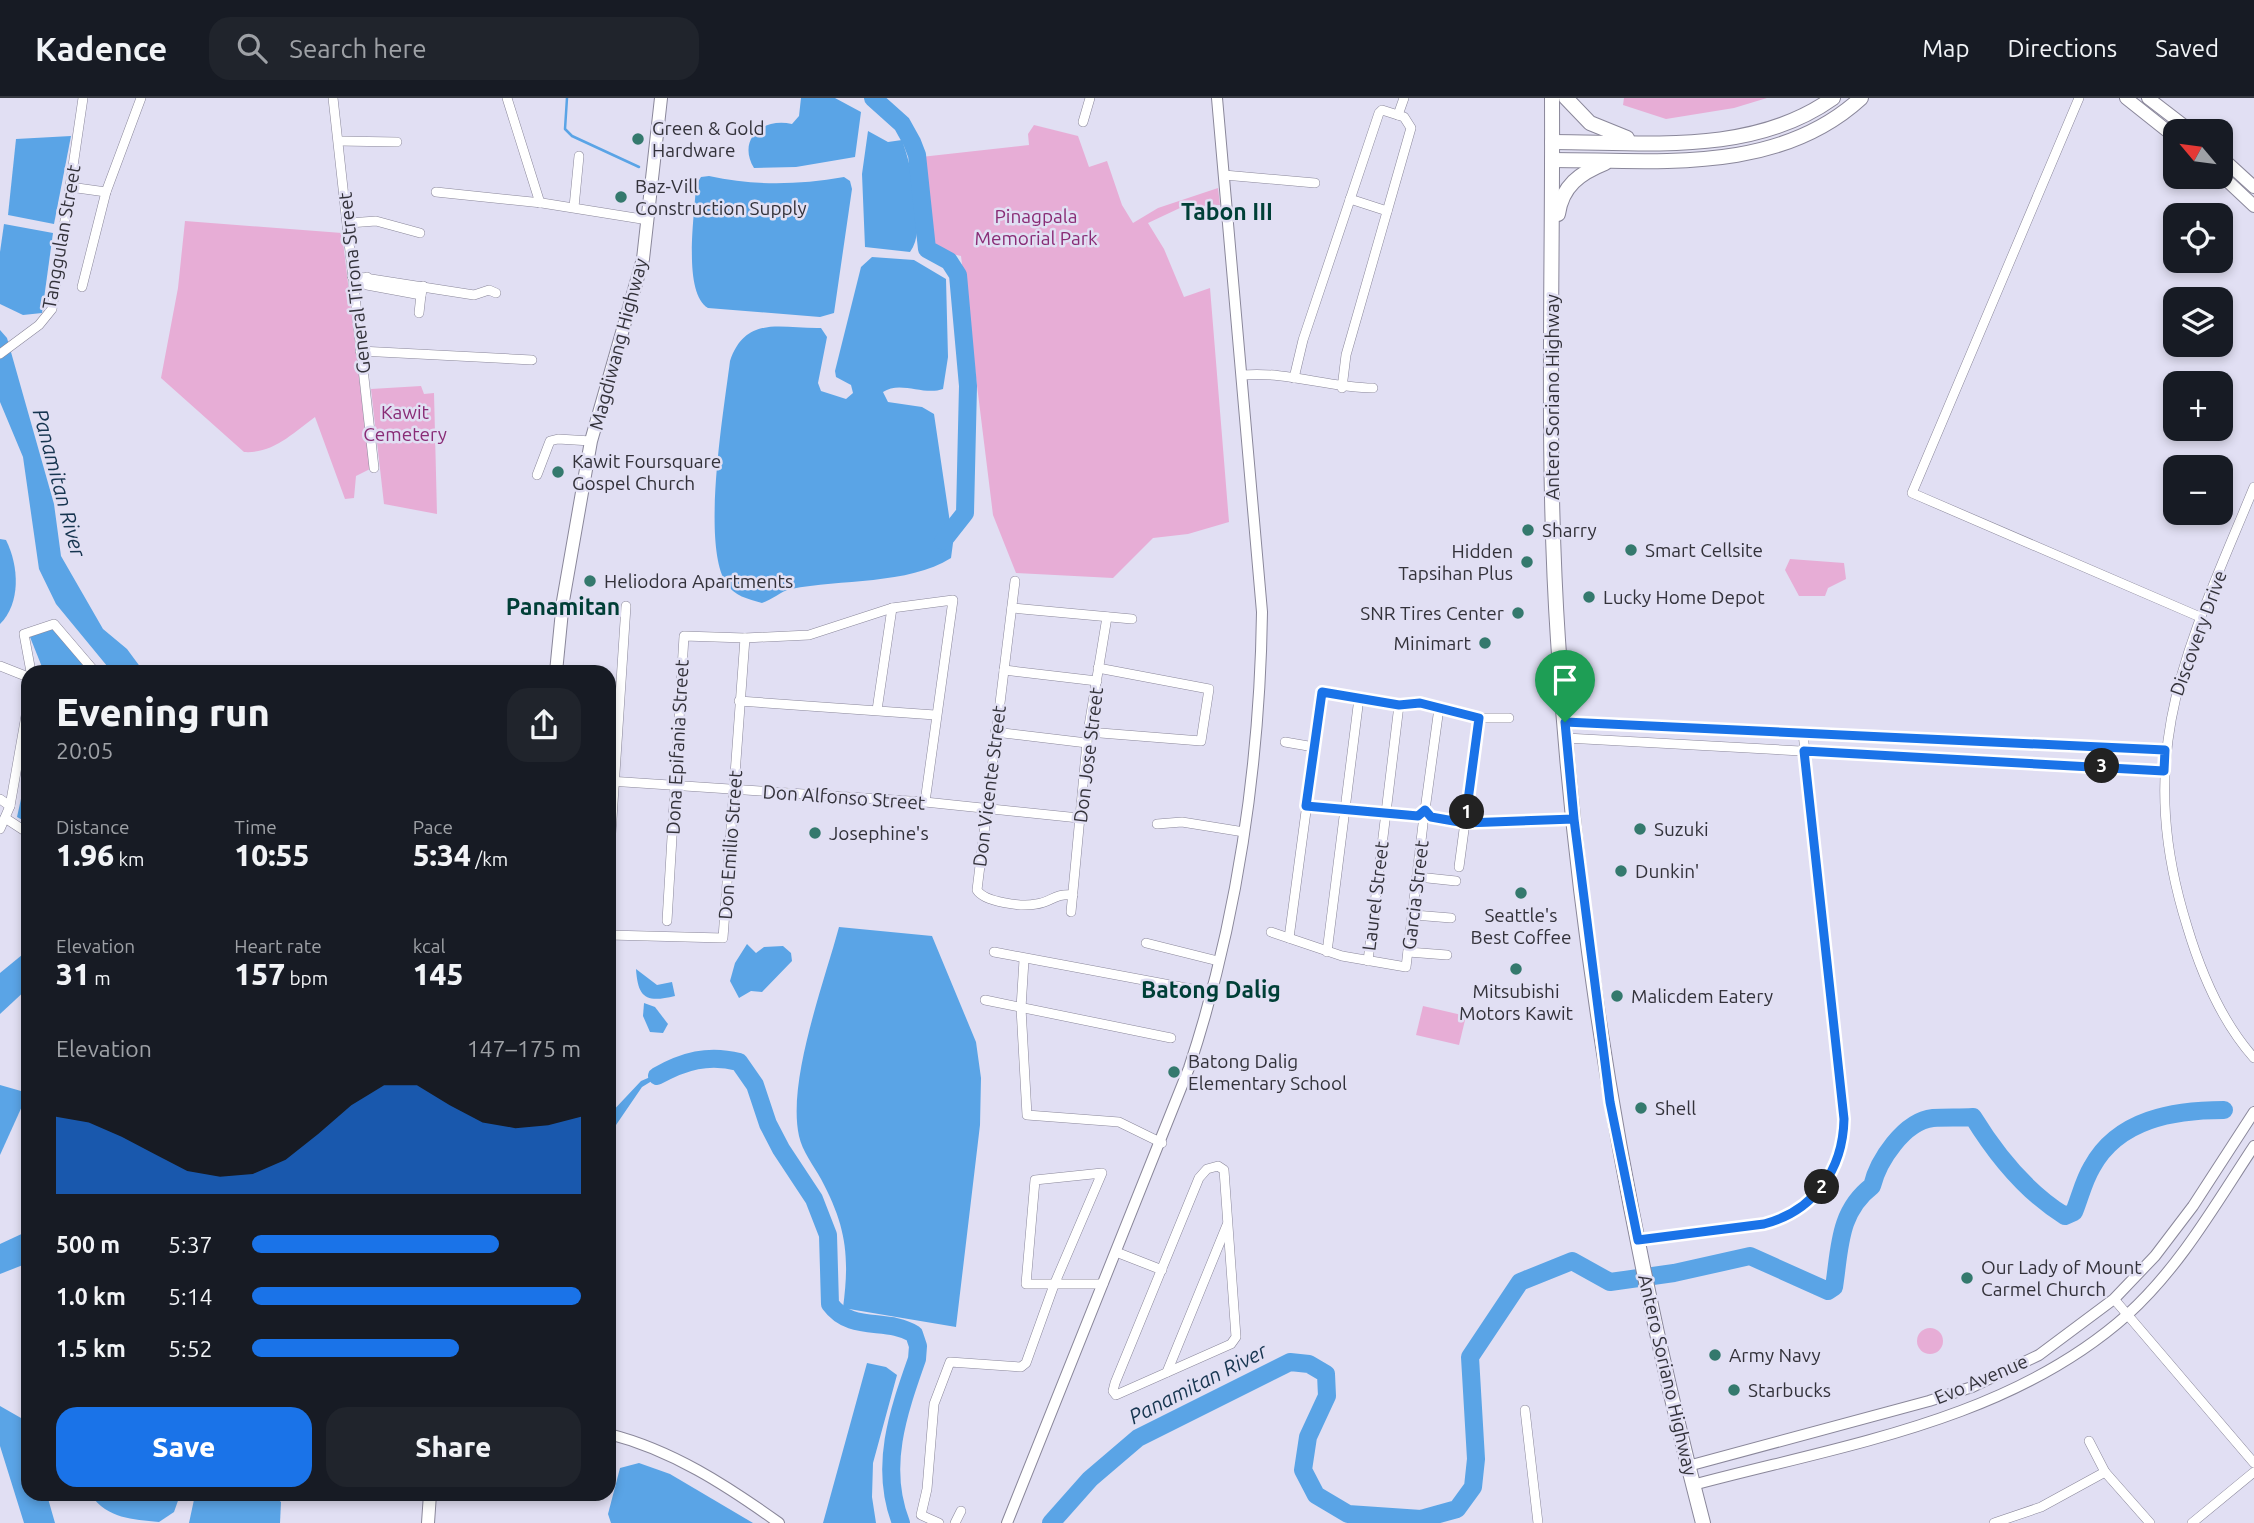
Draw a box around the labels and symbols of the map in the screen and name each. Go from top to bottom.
place label: Green & Gold Hardware [652,117,765,161]
north arrow [2163,119,2233,189]
marker: Green & Gold Hardware [630,131,646,147]
street label: Tanggulan Street [37,163,85,311]
place label: Baz-Vill Construction Supply [635,175,807,219]
marker: Baz-Vill Construction Supply [613,189,629,205]
street label: General Tirona Street [333,191,374,375]
district label: Tabon III [1181,199,1273,224]
park label: Pinagpala Memorial Park [974,205,1098,249]
street label: Magdiwang Highway [584,256,652,432]
street label: Antero Soriano Highway [1541,294,1563,500]
park label: Kawit Cemetery [363,401,447,445]
water label: Panamitan River [29,406,91,560]
place label: Kawit Foursquare Gospel Church [572,450,721,494]
marker: Kawit Foursquare Gospel Church [550,464,566,480]
place label: Sharry [1542,519,1597,541]
marker: Sharry [1520,522,1536,538]
place label: Smart Cellsite [1645,539,1763,561]
place label: Hidden Tapsihan Plus [1398,540,1513,584]
marker: Smart Cellsite [1623,542,1639,558]
marker: Hidden Tapsihan Plus [1519,554,1535,570]
street label: Discovery Drive [2165,567,2231,699]
place label: Heliodora Apartments [604,570,793,592]
marker: Heliodora Apartments [582,573,598,589]
place label: Lucky Home Depot [1603,586,1765,608]
marker: Lucky Home Depot [1581,589,1597,605]
district label: Panamitan [506,594,620,619]
place label: SNR Tires Center [1360,602,1504,624]
marker: SNR Tires Center [1510,605,1526,621]
place label: Minimart [1394,632,1472,654]
marker: Minimart [1477,635,1493,651]
pin [1535,650,1595,722]
street label: Dona Epifania Street [661,658,693,835]
street label: Don Jose Street [1069,685,1107,824]
street label: Don Vicente Street [968,704,1010,868]
pin: 3 [2084,748,2120,784]
street label: Don Emilio Street [714,769,746,920]
street label: Don Alfonso Street [762,780,927,814]
pin: 1 [1450,794,1484,830]
place label: Suzuki [1654,818,1709,840]
marker: Suzuki [1632,821,1648,837]
place label: Josephine's [829,822,929,844]
marker: Josephine's [807,825,823,841]
street label: Garcia Street [1397,838,1433,951]
street label: Laurel Street [1357,839,1393,952]
place label: Dunkin' [1635,860,1699,882]
marker: Dunkin' [1613,863,1629,879]
marker: Seattle's Best Coffee [1513,885,1529,901]
place label: Seattle's Best Coffee [1471,904,1571,948]
marker: Mitsubishi Motors Kawit [1508,961,1524,977]
district label: Batong Dalig [1141,977,1281,1002]
place label: Mitsubishi Motors Kawit [1459,980,1574,1024]
place label: Malicdem Eatery [1631,985,1773,1007]
marker: Malicdem Eatery [1609,988,1625,1004]
place label: Batong Dalig Elementary School [1188,1050,1347,1094]
marker: Batong Dalig Elementary School [1166,1064,1182,1080]
place label: Shell [1655,1097,1696,1119]
marker: Shell [1633,1100,1649,1116]
pin: 2 [1804,1170,1840,1204]
place label: Our Lady of Mount Carmel Church [1981,1256,2142,1300]
marker: Our Lady of Mount Carmel Church [1959,1270,1975,1286]
street label: Antero Soriano Highway [1634,1272,1702,1478]
water label: Panamitan River [1124,1337,1272,1428]
place label: Army Navy [1729,1344,1821,1366]
marker: Army Navy [1707,1347,1723,1363]
street label: Evo Avenue [1931,1350,2031,1408]
place label: Starbucks [1748,1379,1831,1401]
marker: Starbucks [1726,1382,1742,1398]

